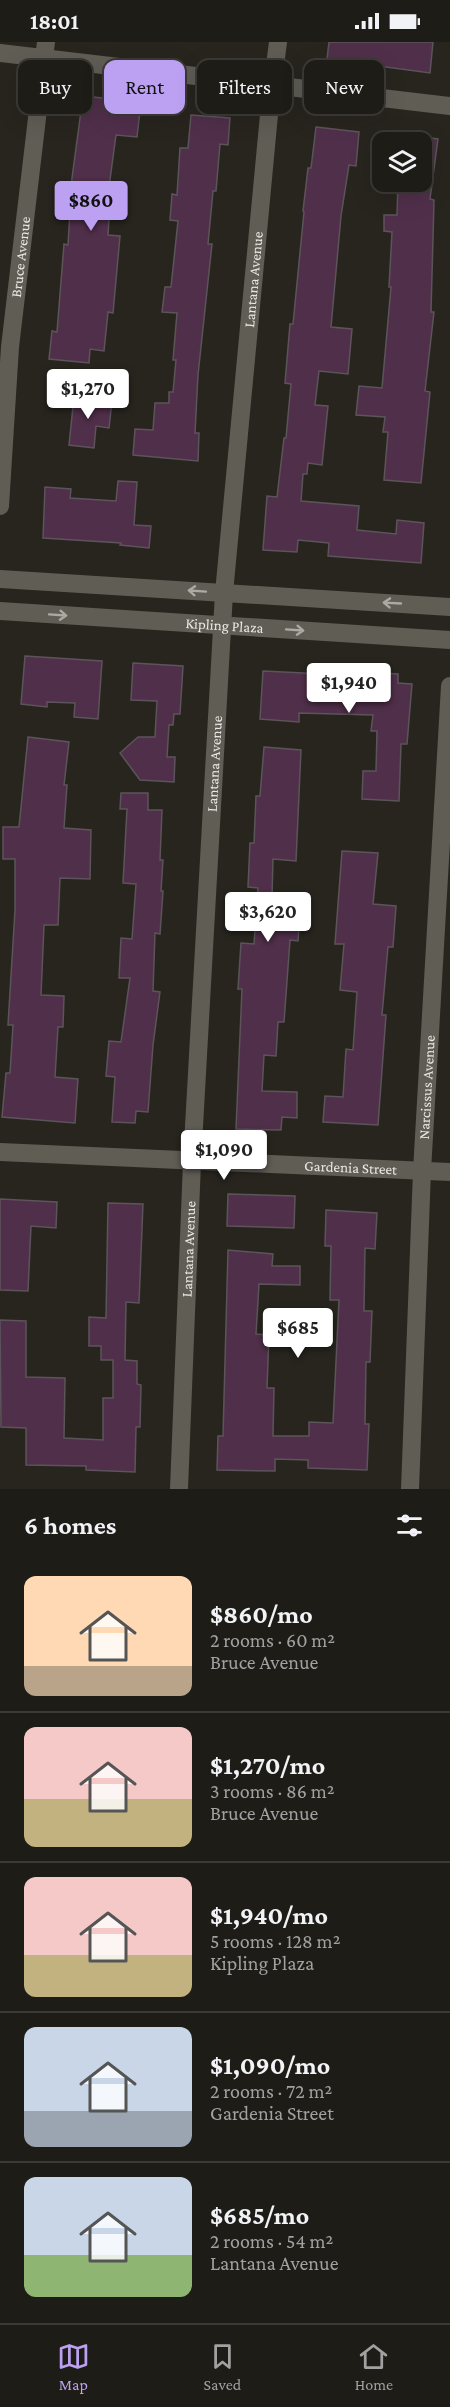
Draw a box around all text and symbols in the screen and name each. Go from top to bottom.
text: 18:01 [30,9,79,34]
chip: Buy [18,60,92,114]
chip: Rent [104,60,185,114]
chip: Filters [197,60,292,114]
chip: New [304,60,384,114]
map controls [372,132,432,192]
button: layers [372,132,432,192]
pin: $860 [55,181,127,232]
text: $860 [69,189,113,211]
street label: Bruce Avenue [8,215,33,298]
street label: Lantana Avenue [241,230,266,328]
pin: $1,270 [39,369,137,420]
text: $1,270 [61,377,115,399]
one-way arrow [187,586,207,597]
one-way arrow [382,598,402,609]
one-way arrow [48,610,68,621]
street label: Kipling Plaza [185,615,264,636]
one-way arrow [284,625,304,636]
pin: $1,940 [300,663,398,714]
text: $1,940 [321,671,377,693]
street label: Lantana Avenue [204,715,225,812]
pin: $3,620 [219,892,317,943]
text: $3,620 [239,900,297,922]
street label: Narcissus Avenue [416,1034,438,1140]
pin: $1,090 [175,1130,273,1181]
text: $1,090 [195,1138,253,1160]
street label: Gardenia Street [304,1158,398,1178]
street label: Lantana Avenue [179,1200,198,1298]
pin: $685 [262,1308,334,1359]
text: $685 [277,1316,319,1338]
icon: filters [393,1509,426,1542]
text: 6 homes [24,1511,116,1540]
icon: home [72,1600,144,1672]
text: $860/mo [210,1600,313,1629]
text: 2 rooms · 60 m² [210,1629,335,1651]
text: Bruce Avenue [210,1651,318,1673]
icon: home [72,1751,144,1823]
text: $1,270/mo [210,1751,325,1780]
text: 3 rooms · 86 m² [210,1780,335,1802]
text: Bruce Avenue [210,1802,318,1824]
icon: home [72,1901,144,1973]
text: $1,940/mo [210,1901,328,1930]
text: 5 rooms · 128 m² [210,1930,341,1952]
text: Kipling Plaza [210,1952,314,1974]
icon: home [72,2051,144,2123]
text: $1,090/mo [210,2051,330,2080]
text: 2 rooms · 72 m² [210,2080,332,2102]
text: Gardenia Street [210,2102,334,2124]
icon: home [72,2201,144,2273]
text: $685/mo [210,2201,309,2230]
text: 2 rooms · 54 m² [210,2230,333,2252]
text: Lantana Avenue [210,2252,338,2274]
tab: Map [57,2340,90,2393]
tab: Saved [204,2340,241,2393]
tab: Home [355,2340,393,2393]

